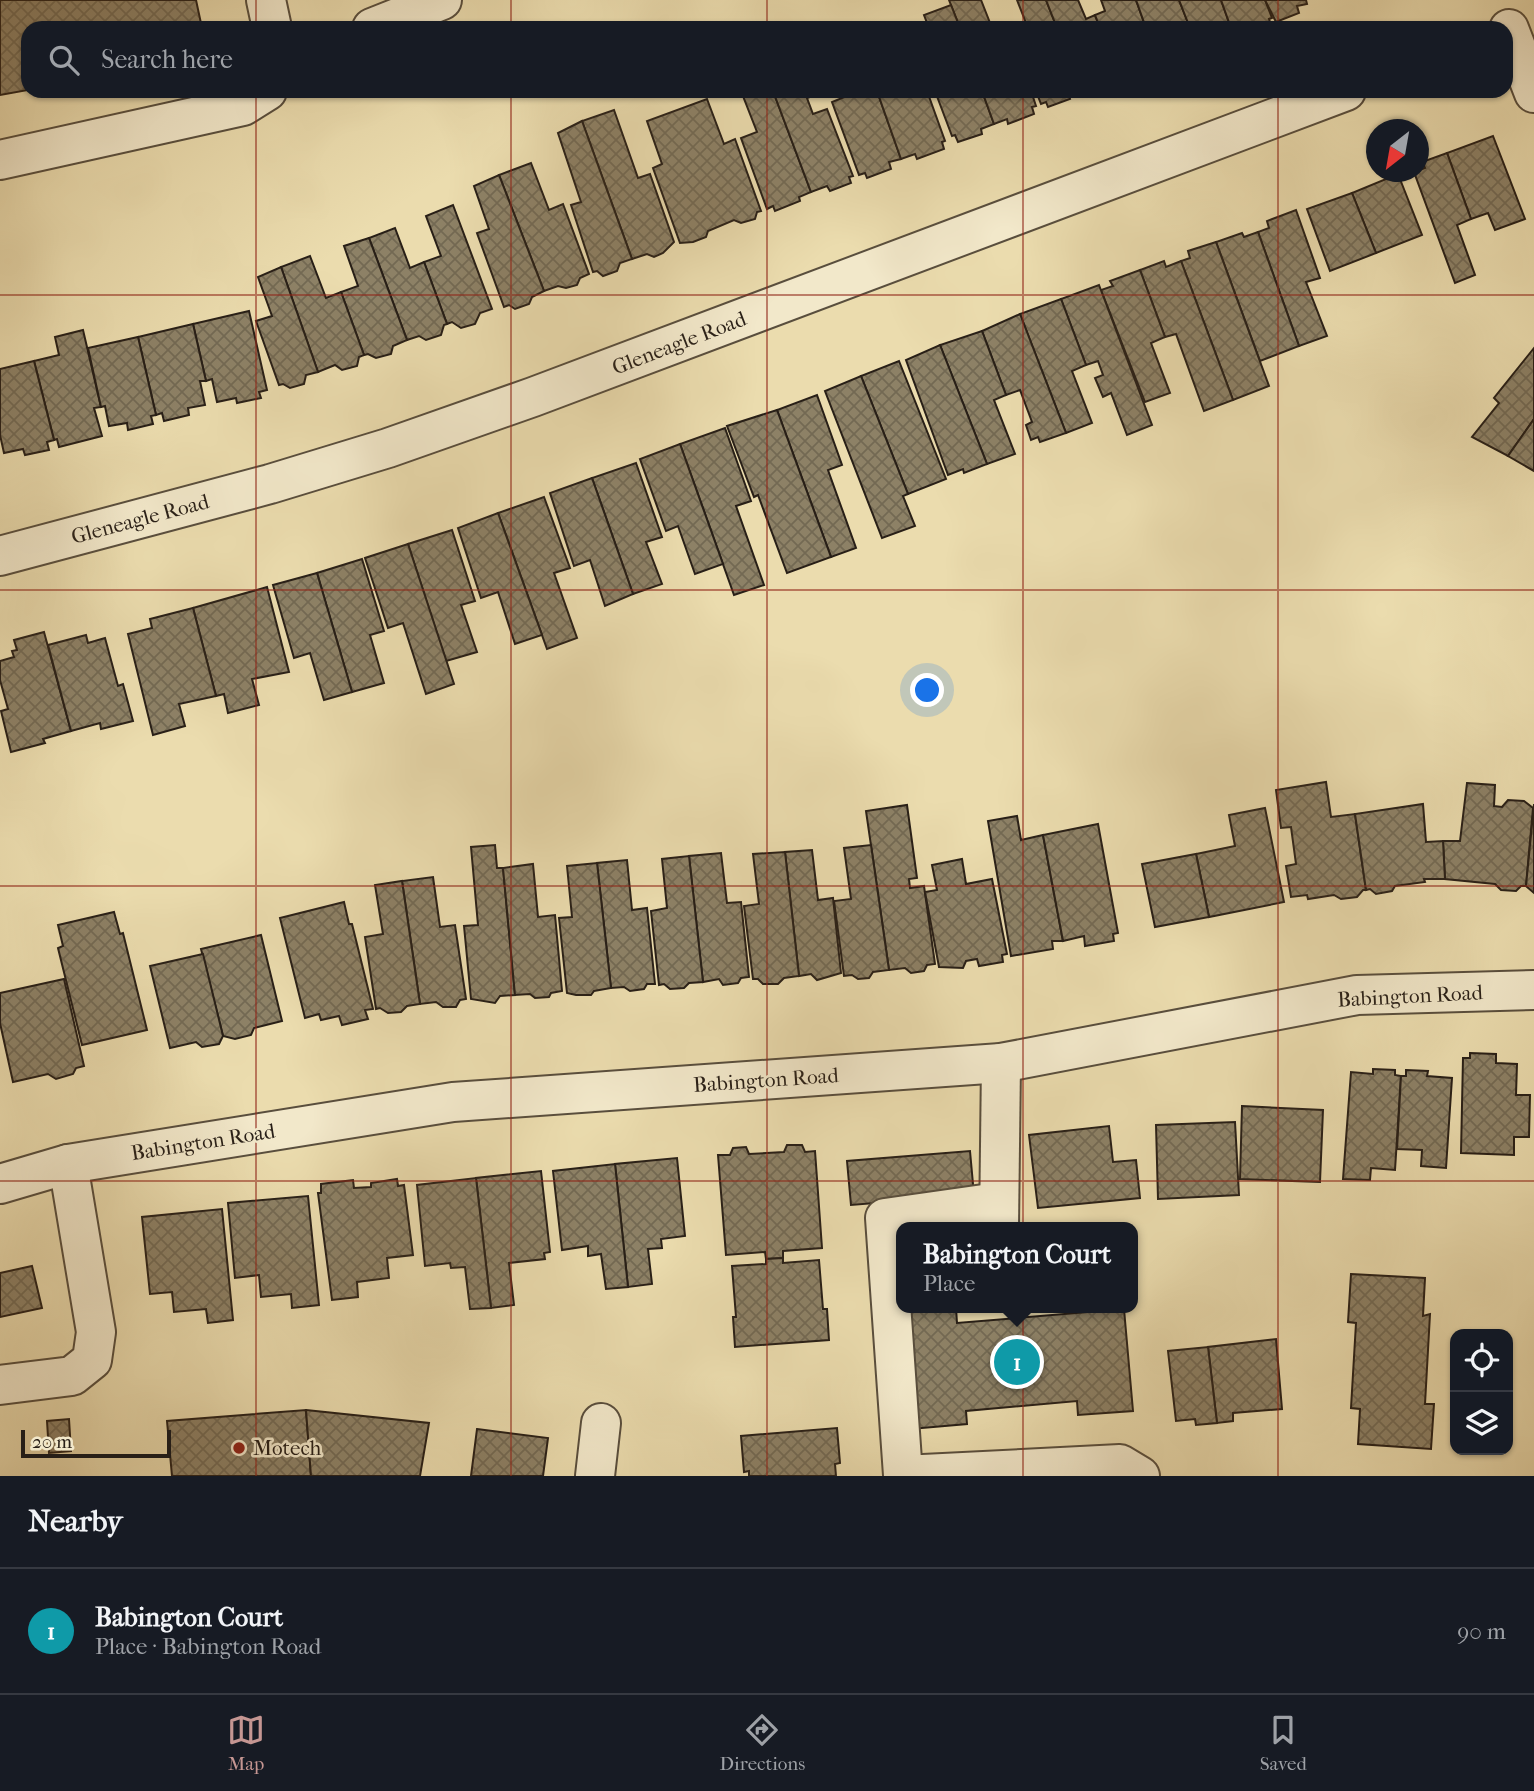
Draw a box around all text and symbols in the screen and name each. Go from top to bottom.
search box [21,21,1513,98]
icon: search [45,41,83,79]
text: Search here [101,44,233,75]
north arrow [1366,119,1429,182]
street label: Gleneagle Road [609,306,750,380]
street label: Gleneagle Road [69,489,212,549]
your location [910,673,944,707]
street label: Babington Road [1337,980,1484,1012]
street label: Babington Road [693,1063,840,1097]
street label: Babington Road [129,1119,277,1165]
popup [896,1222,1138,1313]
text: Babington Court [923,1239,1111,1270]
text: Place [923,1270,975,1297]
map controls [1450,1329,1513,1455]
button: locate [1450,1329,1513,1392]
pin: 1 [994,1336,1040,1388]
button: layers [1450,1392,1513,1455]
scale bar [21,1427,172,1459]
text: 20 m [32,1431,72,1453]
place label: Motech [253,1436,322,1460]
marker: Motech [231,1440,247,1456]
text: Nearby [28,1504,123,1539]
text: Babington Court [95,1602,283,1633]
text: 1 [47,1618,55,1645]
text: 90 m [1457,1618,1506,1645]
text: Place · Babington Road [95,1633,321,1660]
tab: Map [227,1711,265,1775]
tab: Directions [720,1711,805,1775]
tab: Saved [1260,1711,1307,1775]

